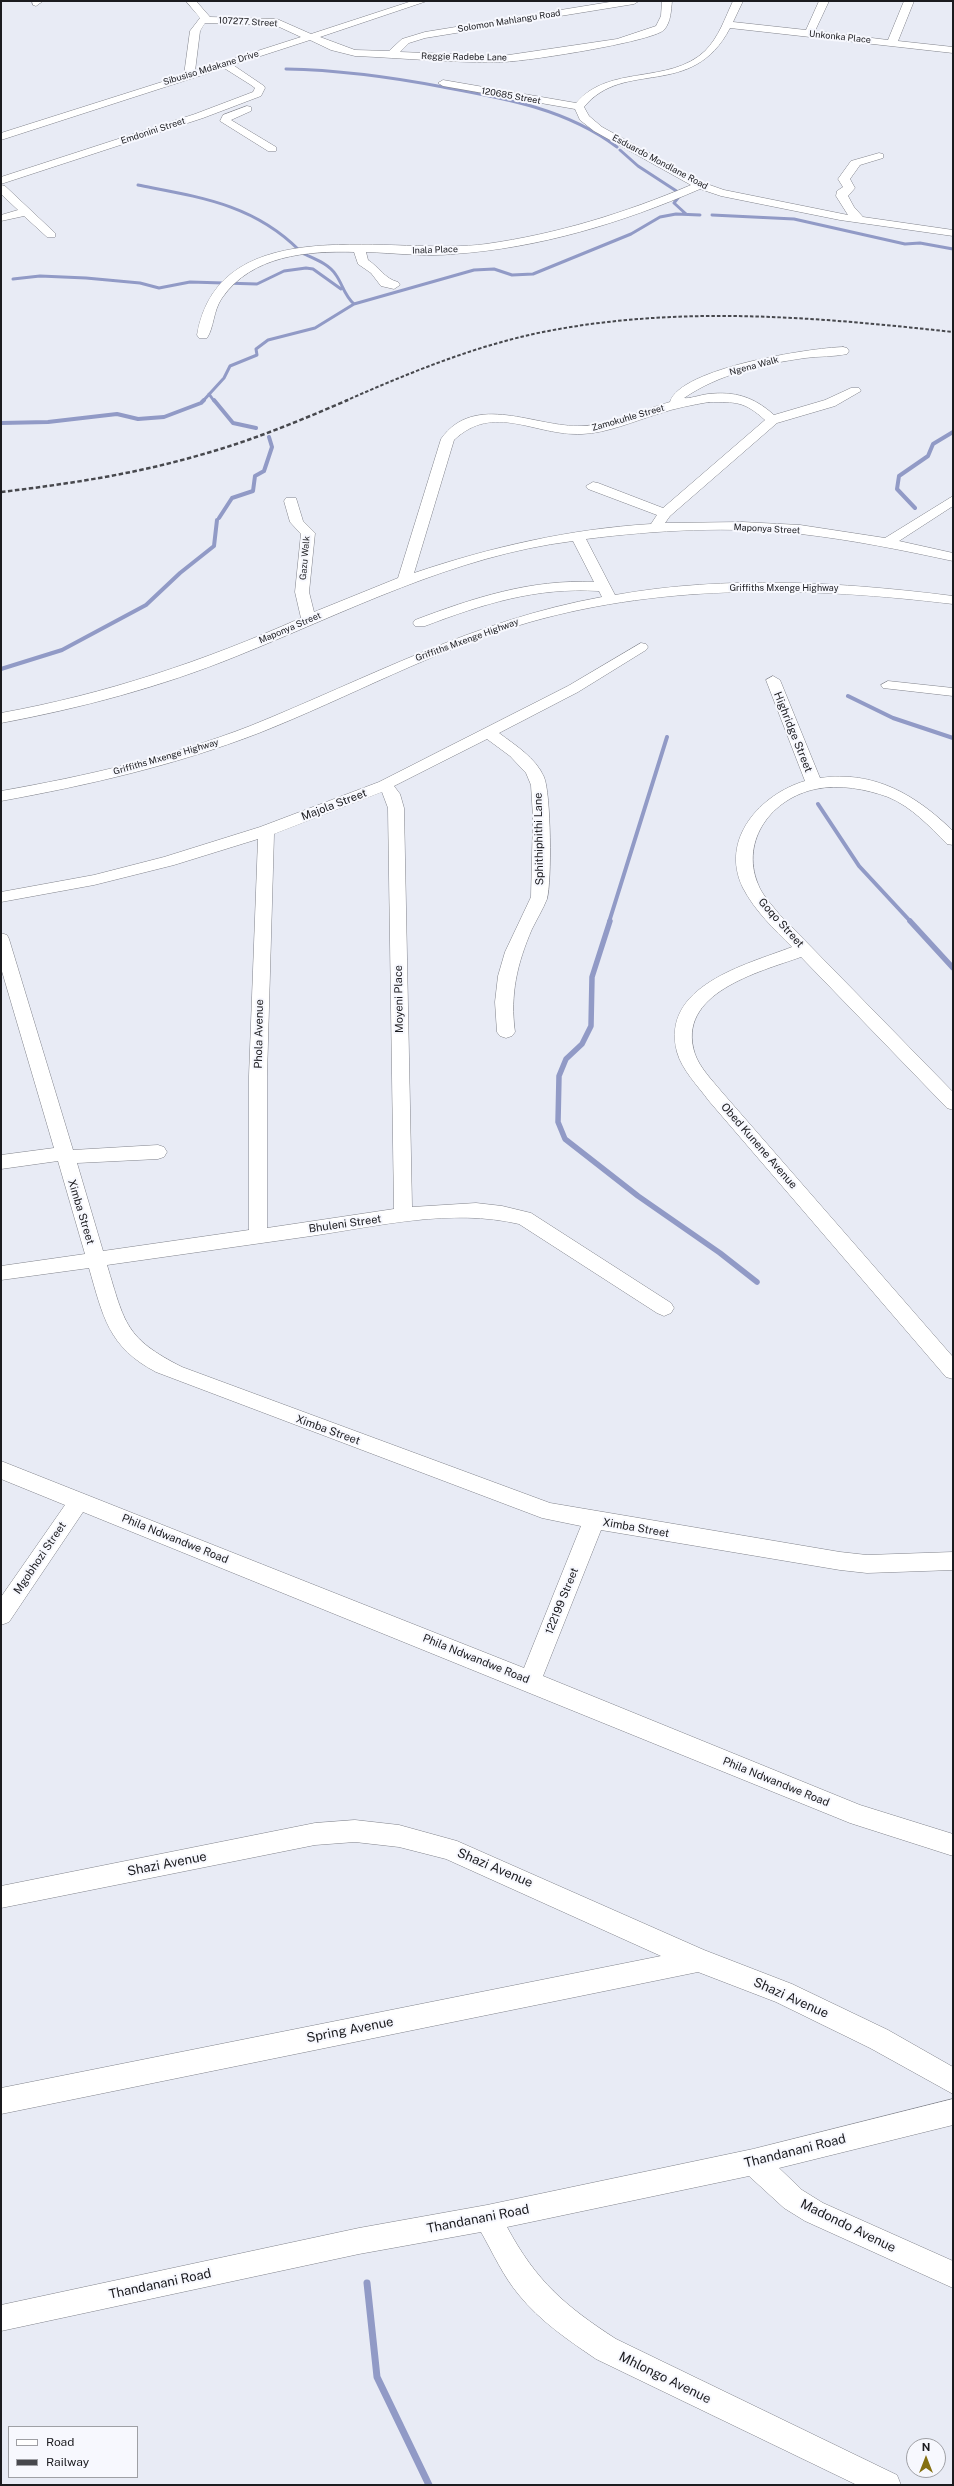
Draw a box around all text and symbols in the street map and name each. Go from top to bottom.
street label: Solomon Mahlangu Road [457,8,561,34]
street label: 107277 Street [218,15,278,29]
street label: Unkonka Place [809,28,871,46]
street label: Sibusiso Mdakane Drive [162,48,260,88]
street label: Reggie Radebe Lane [421,51,507,63]
street label: 120685 Street [480,85,542,107]
street label: Emdonini Street [119,115,187,147]
street label: Esduardo Mondlane Road [610,132,710,192]
street label: Inala Place [412,244,458,256]
street label: Ngena Walk [728,354,780,378]
street label: Zamokuhle Street [590,402,666,434]
street label: Maponya Street [733,522,801,536]
street label: Gazu Walk [298,536,312,580]
street label: Griffiths Mxenge Highway [729,583,839,593]
street label: Maponya Street [257,610,323,646]
street label: Griffiths Mxenge Highway [414,616,520,664]
street label: Highridge Street [771,690,815,774]
street label: Griffiths Mxenge Highway [112,737,220,777]
street label: Majola Street [299,786,369,824]
street label: Sphithiphithi Lane [532,792,546,886]
street label: Goqo Street [755,896,807,950]
street label: Moyeni Place [392,965,406,1033]
street label: Phola Avenue [252,999,266,1069]
street label: Obed Kunene Avenue [718,1100,800,1192]
street label: Ximba Street [65,1178,97,1246]
street label: Bhuleni Street [308,1212,382,1236]
street label: Ximba Street [294,1412,362,1448]
street label: Phila Ndwandwe Road [120,1512,230,1566]
street label: Ximba Street [602,1516,670,1540]
street label: Mgobhozi Street [11,1519,69,1597]
street label: 122199 Street [543,1566,581,1636]
street label: Phila Ndwandwe Road [421,1632,531,1686]
street label: Phila Ndwandwe Road [721,1755,831,1809]
street label: Shazi Avenue [455,1845,535,1891]
street label: Shazi Avenue [126,1849,208,1879]
street label: Shazi Avenue [751,1974,831,2022]
street label: Spring Avenue [305,2014,395,2046]
street label: Thandanani Road [743,2131,847,2171]
street label: Madondo Avenue [798,2196,898,2256]
street label: Thandanani Road [425,2201,531,2237]
street label: Thandanani Road [107,2266,213,2302]
street label: Mhlongo Avenue [616,2349,714,2407]
legend [8,2426,138,2478]
text: Road [46,2435,74,2449]
north arrow [906,2438,946,2478]
text: N [922,2441,930,2453]
text: Railway [46,2455,89,2469]

